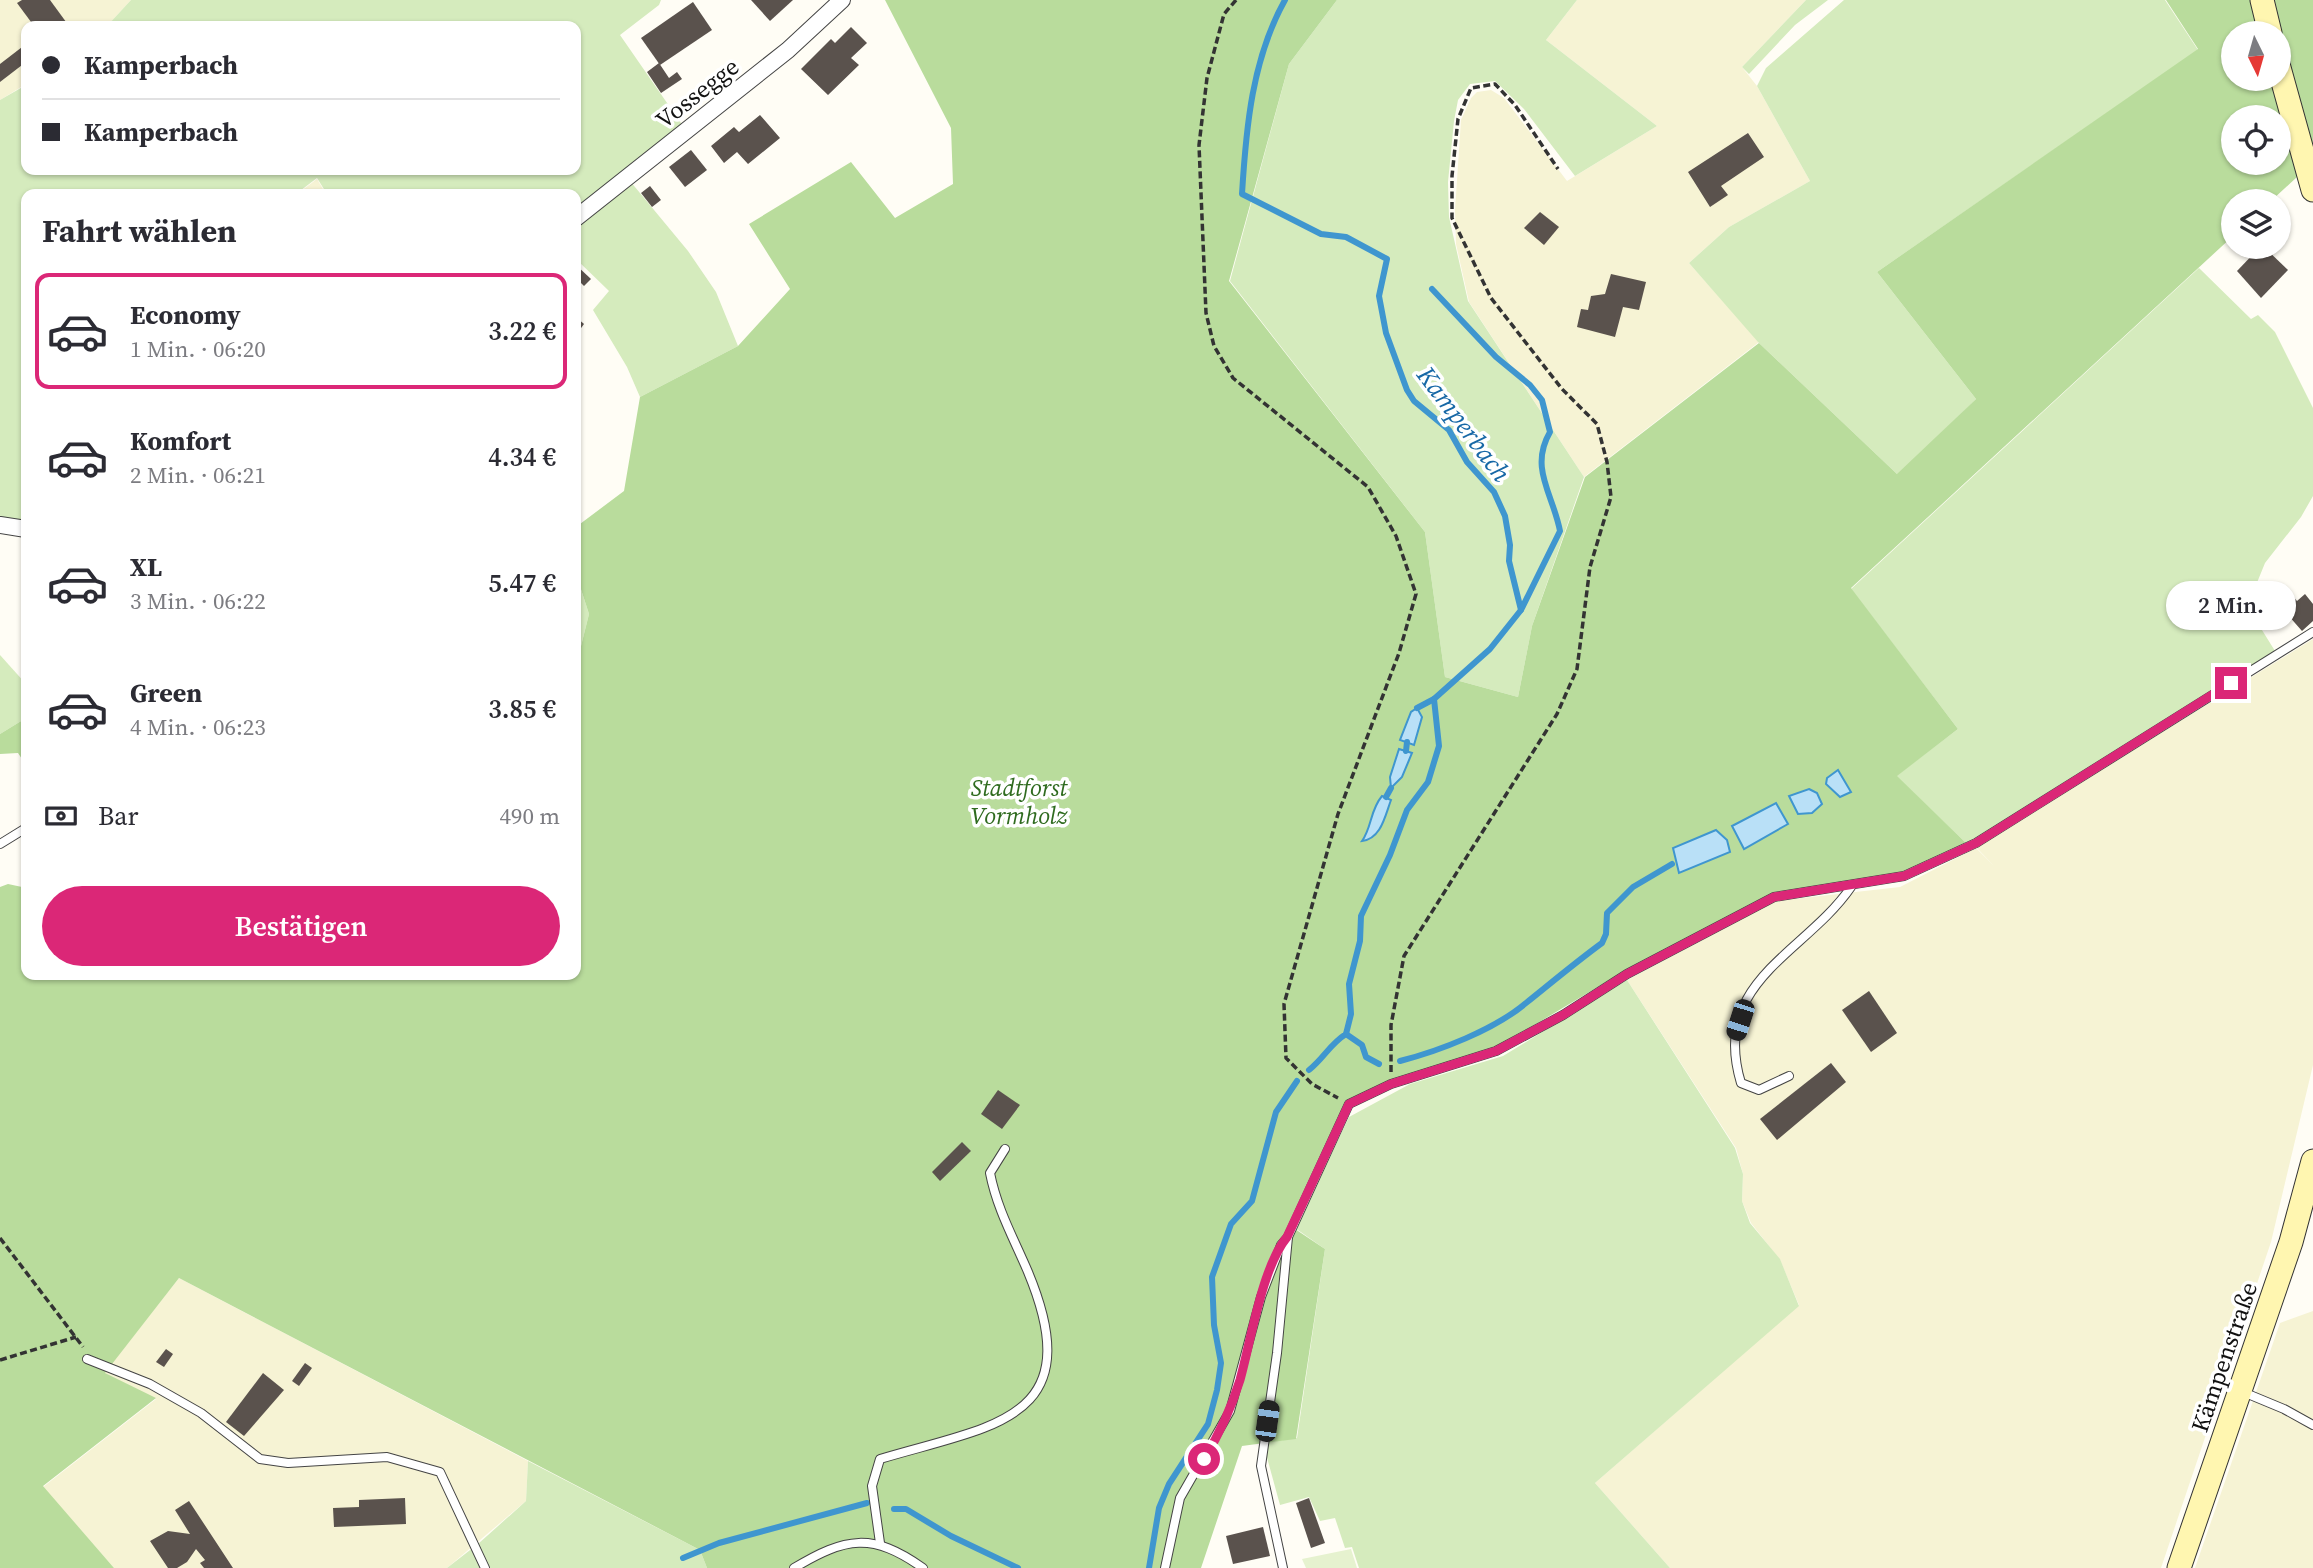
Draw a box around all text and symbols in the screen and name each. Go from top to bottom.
north arrow [2221,21,2291,91]
map controls [2221,21,2291,259]
text: Kamperbach [84,47,238,83]
street label: Vossegge [648,50,746,136]
button: locate [2221,105,2291,175]
text: Kamperbach [84,114,238,150]
button: layers [2221,189,2291,259]
text: Fahrt wählen [42,209,237,253]
text: Economy [130,297,241,333]
icon: car [46,300,109,363]
text: 3.22 € [488,313,556,349]
text: 1 Min. · 06:20 [130,333,266,365]
water label: Kamperbach [1408,358,1519,489]
text: Komfort [130,423,231,459]
icon: car [46,426,109,489]
text: 4.34 € [488,439,556,475]
text: 2 Min. · 06:21 [130,459,266,491]
text: XL [130,549,162,585]
icon: car [46,552,109,615]
text: 5.47 € [488,565,556,601]
callout: 2 Min. [2166,582,2296,630]
text: 3 Min. · 06:22 [130,585,266,617]
text: 2 Min. [2198,589,2264,621]
route end [2215,667,2247,699]
text: Green [130,675,202,711]
icon: car [46,678,109,741]
text: 3.85 € [488,691,556,727]
text: 4 Min. · 06:23 [130,711,266,743]
park label: Stadtforst Vormholz [971,771,1068,832]
icon: cash [42,797,80,835]
text: Bar [98,798,138,834]
text: 490 m [499,800,560,832]
button: Bestätigen [42,886,560,966]
car [1724,997,1757,1043]
street label: Kämpenstraße [2183,1278,2265,1436]
car [1254,1399,1281,1443]
route start [1188,1443,1220,1475]

